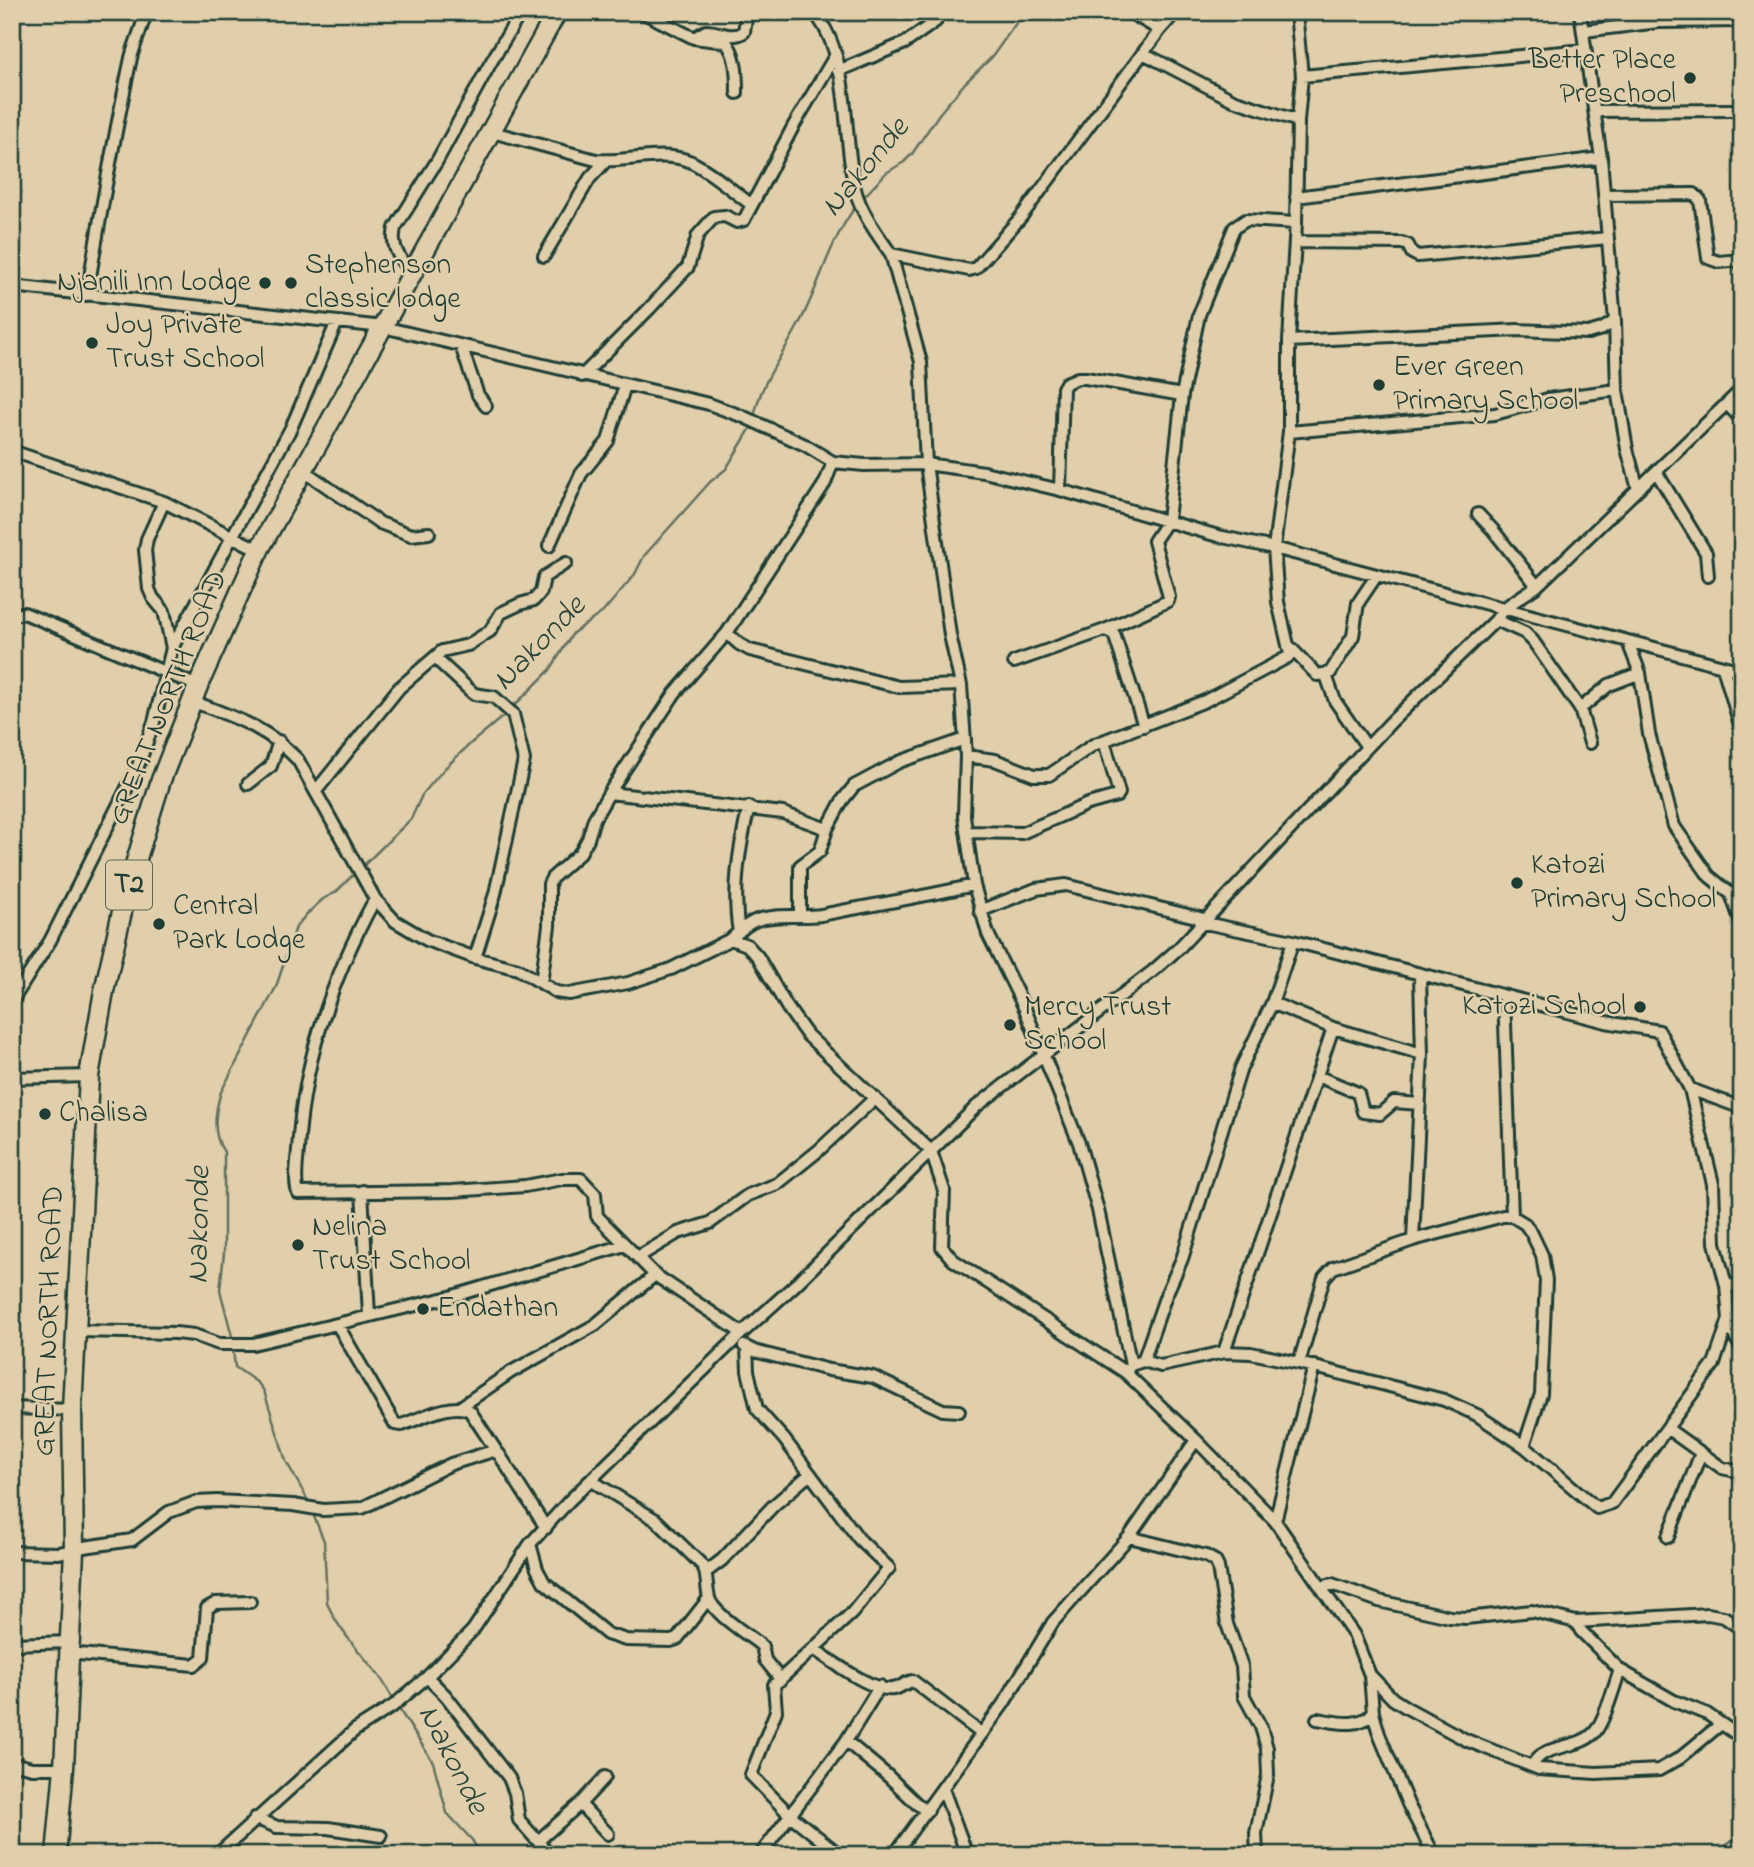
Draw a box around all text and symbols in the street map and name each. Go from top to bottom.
place label: Better Place Preschool [1527,39,1677,117]
marker: Better Place Preschool [1682,70,1698,86]
water label: Nakonde [810,107,923,228]
place label: Stephenson classic lodge [305,244,461,322]
place label: Njanili Inn Lodge [57,261,252,305]
marker: Njanili Inn Lodge [257,275,273,291]
marker: Stephenson classic lodge [283,275,299,291]
place label: Joy Private Trust School [106,304,265,382]
marker: Joy Private Trust School [84,335,100,351]
place label: Ever Green Primary School [1393,346,1578,424]
marker: Ever Green Primary School [1371,377,1387,393]
street label: GREAT NORTH ROAD [98,564,240,832]
water label: Nakonde [482,584,599,703]
place label: Katozi Primary School [1531,844,1716,922]
road number: T2 [106,860,152,910]
marker: Katozi Primary School [1509,875,1525,891]
place label: Central Park Lodge [173,885,306,963]
marker: Central Park Lodge [151,916,167,932]
place label: Katozi School [1462,985,1626,1029]
place label: Mercy Trust School [1024,986,1171,1064]
marker: Katozi School [1632,999,1648,1015]
marker: Mercy Trust School [1002,1017,1018,1033]
place label: Chalisa [59,1092,148,1136]
marker: Chalisa [37,1106,53,1122]
water label: Nakonde [175,1164,225,1284]
street label: GREAT NORTH ROAD [23,1185,77,1457]
place label: Nelina Trust School [312,1206,471,1284]
marker: Nelina Trust School [290,1237,306,1253]
place label: Endathan [437,1287,558,1331]
marker: Endathan [415,1301,431,1317]
water label: Nakonde [404,1697,500,1825]

